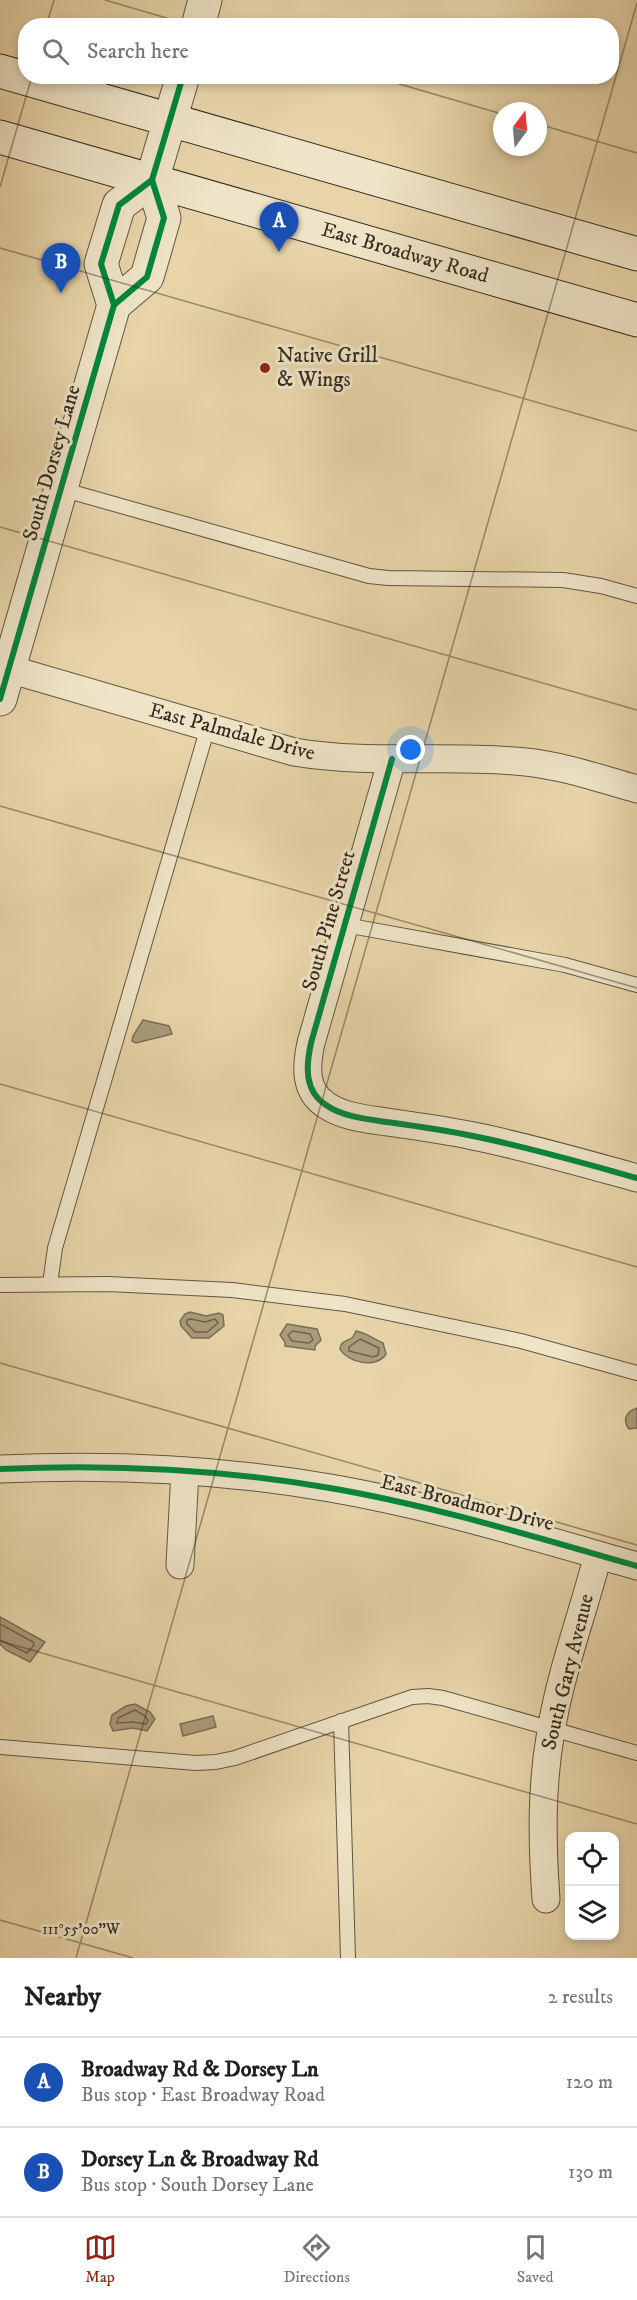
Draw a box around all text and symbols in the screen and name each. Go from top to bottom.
search box [18,18,619,84]
icon: search [39,35,72,68]
text: Search here [87,38,189,65]
north arrow [493,102,547,156]
pin: A [260,202,298,252]
street label: East Broadway Road [318,217,492,289]
pin: B [42,244,80,293]
place label: Native Grill & Wings [277,343,378,393]
marker: Native Grill & Wings [258,361,272,375]
street label: South Dorsey Lane [17,382,87,544]
street label: East Palmdale Drive [146,697,318,767]
your location [396,735,425,764]
street label: South Pine Street [297,847,362,994]
street label: East Broadmor Drive [378,1469,557,1537]
street label: South Gary Avenue [536,1591,600,1753]
map controls [565,1832,619,1940]
button: locate [565,1832,619,1886]
button: layers [565,1886,619,1940]
text: 111°55'00"W [42,1920,120,1939]
text: Nearby [24,1981,101,2014]
text: 2 results [548,1985,613,2010]
text: Broadway Rd & Dorsey Ln [81,2056,319,2083]
text: A [37,2070,50,2095]
text: 120 m [566,2070,613,2095]
text: Bus stop · East Broadway Road [81,2083,325,2108]
text: Dorsey Ln & Broadway Rd [81,2146,319,2173]
text: B [37,2160,50,2185]
text: 130 m [568,2160,613,2185]
text: Bus stop · South Dorsey Lane [81,2173,314,2198]
tab: Map [84,2231,117,2287]
tab: Directions [284,2231,350,2287]
tab: Saved [517,2231,554,2287]

